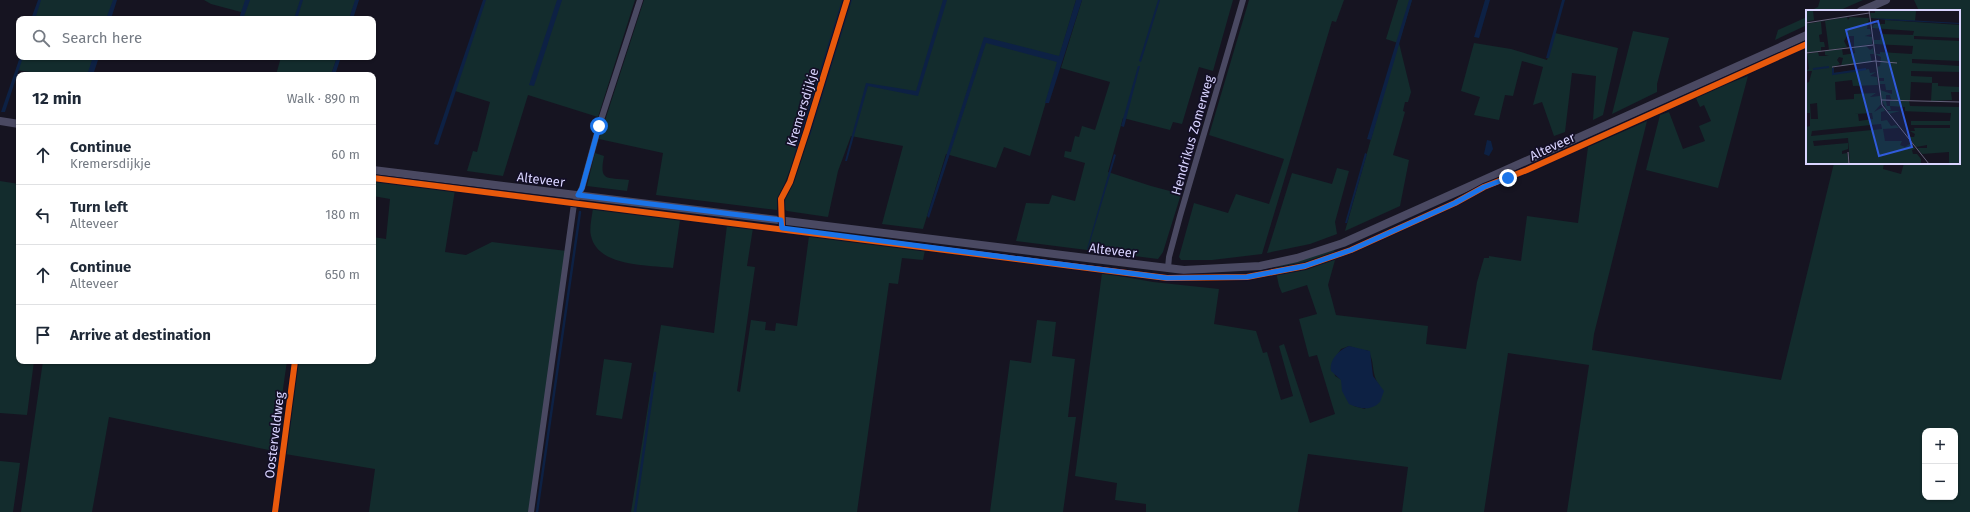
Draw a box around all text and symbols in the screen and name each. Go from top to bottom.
inset map [1806,10,1960,164]
search box [16,16,376,60]
icon: search [30,27,52,49]
text: Search here [62,29,142,47]
street label: Kremersdijkje [783,66,821,148]
street label: Hendrikus Zomerweg [1168,73,1217,197]
text: 12 min [32,88,82,109]
text: Walk · 890 m [287,91,360,106]
route start [590,117,608,135]
street label: Alteveer [1527,129,1577,163]
text: Continue [70,138,131,156]
icon: ahead [32,144,54,166]
text: 60 m [331,147,360,162]
text: Kremersdijkje [70,156,151,171]
street label: Alteveer [516,169,566,190]
route end [1499,169,1517,187]
text: Turn left [70,198,128,216]
icon: left [32,204,54,226]
text: 180 m [325,207,360,222]
text: Alteveer [70,216,118,231]
street label: Alteveer [1088,240,1138,261]
text: Continue [70,258,131,276]
icon: ahead [32,264,54,286]
text: 650 m [325,267,360,282]
text: Alteveer [70,276,118,291]
icon: arrive [32,324,54,346]
text: Arrive at destination [70,326,211,344]
street label: Oosterveldweg [262,391,287,479]
map controls [1922,428,1958,500]
button: + [1922,428,1958,464]
button: − [1922,464,1958,500]

